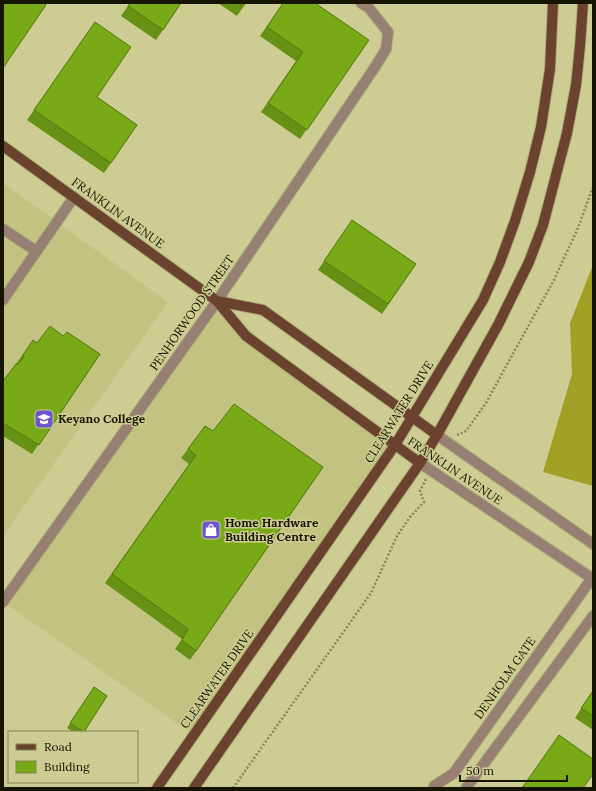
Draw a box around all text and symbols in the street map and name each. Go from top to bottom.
street label: FRANKLIN AVENUE [69,174,168,251]
street label: PENHORWOOD STREET [146,252,237,373]
street label: CLEARWATER DRIVE [361,358,436,466]
school or university icon: Keyano College [33,408,55,430]
place label: Keyano College [58,411,146,426]
street label: FRANKLIN AVENUE [405,433,505,508]
place label: Home Hardware Building Centre [225,515,319,544]
shop icon: Home Hardware Building Centre [200,519,222,541]
street label: CLEARWATER DRIVE [177,626,257,731]
street label: DENHOLM GATE [471,634,538,722]
legend [8,731,138,783]
text: Road [44,739,72,754]
scale bar [460,757,567,783]
text: Building [44,759,90,774]
text: 50 m [466,763,494,778]

